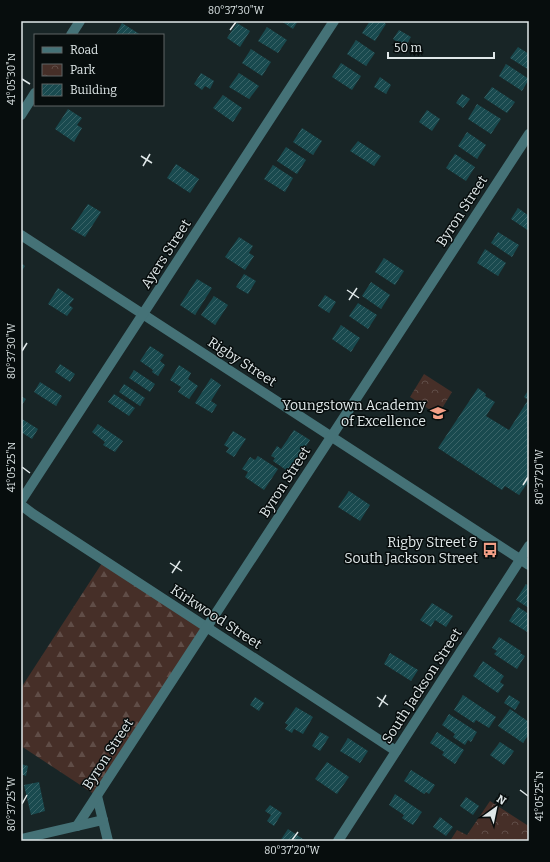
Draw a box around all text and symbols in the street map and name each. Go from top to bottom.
text: 80°37'30"W [208,5,265,17]
legend [34,34,164,106]
scale bar [388,34,494,60]
text: 50 m [394,41,423,55]
text: Road [70,43,98,57]
text: 41°05'30"N [6,53,18,105]
text: Park [70,63,96,77]
text: Building [70,83,117,97]
street label: Byron Street [433,172,491,250]
street label: Ayers Street [137,216,195,292]
text: 80°37'30"W [6,322,18,379]
street label: Rigby Street [204,334,280,390]
place label: Youngstown Academy of Excellence [282,397,427,430]
school or university icon: Youngstown Academy of Excellence [429,404,447,422]
text: 41°05'25"N [6,442,18,492]
street label: Byron Street [256,443,314,521]
text: 80°37'20"W [534,448,546,505]
place label: Rigby Street & South Jackson Street [344,534,478,567]
bus stop icon: Rigby Street & South Jackson Street [481,541,499,559]
street label: Kirkwood Street [167,581,265,653]
street label: South Jackson Street [378,625,466,747]
street label: Byron Street [79,715,137,793]
text: 41°05'25"N [534,771,546,821]
text: 80°37'25"W [6,776,18,831]
north arrow [476,788,516,828]
text: N [494,792,509,808]
text: 80°37'20"W [264,845,321,857]

